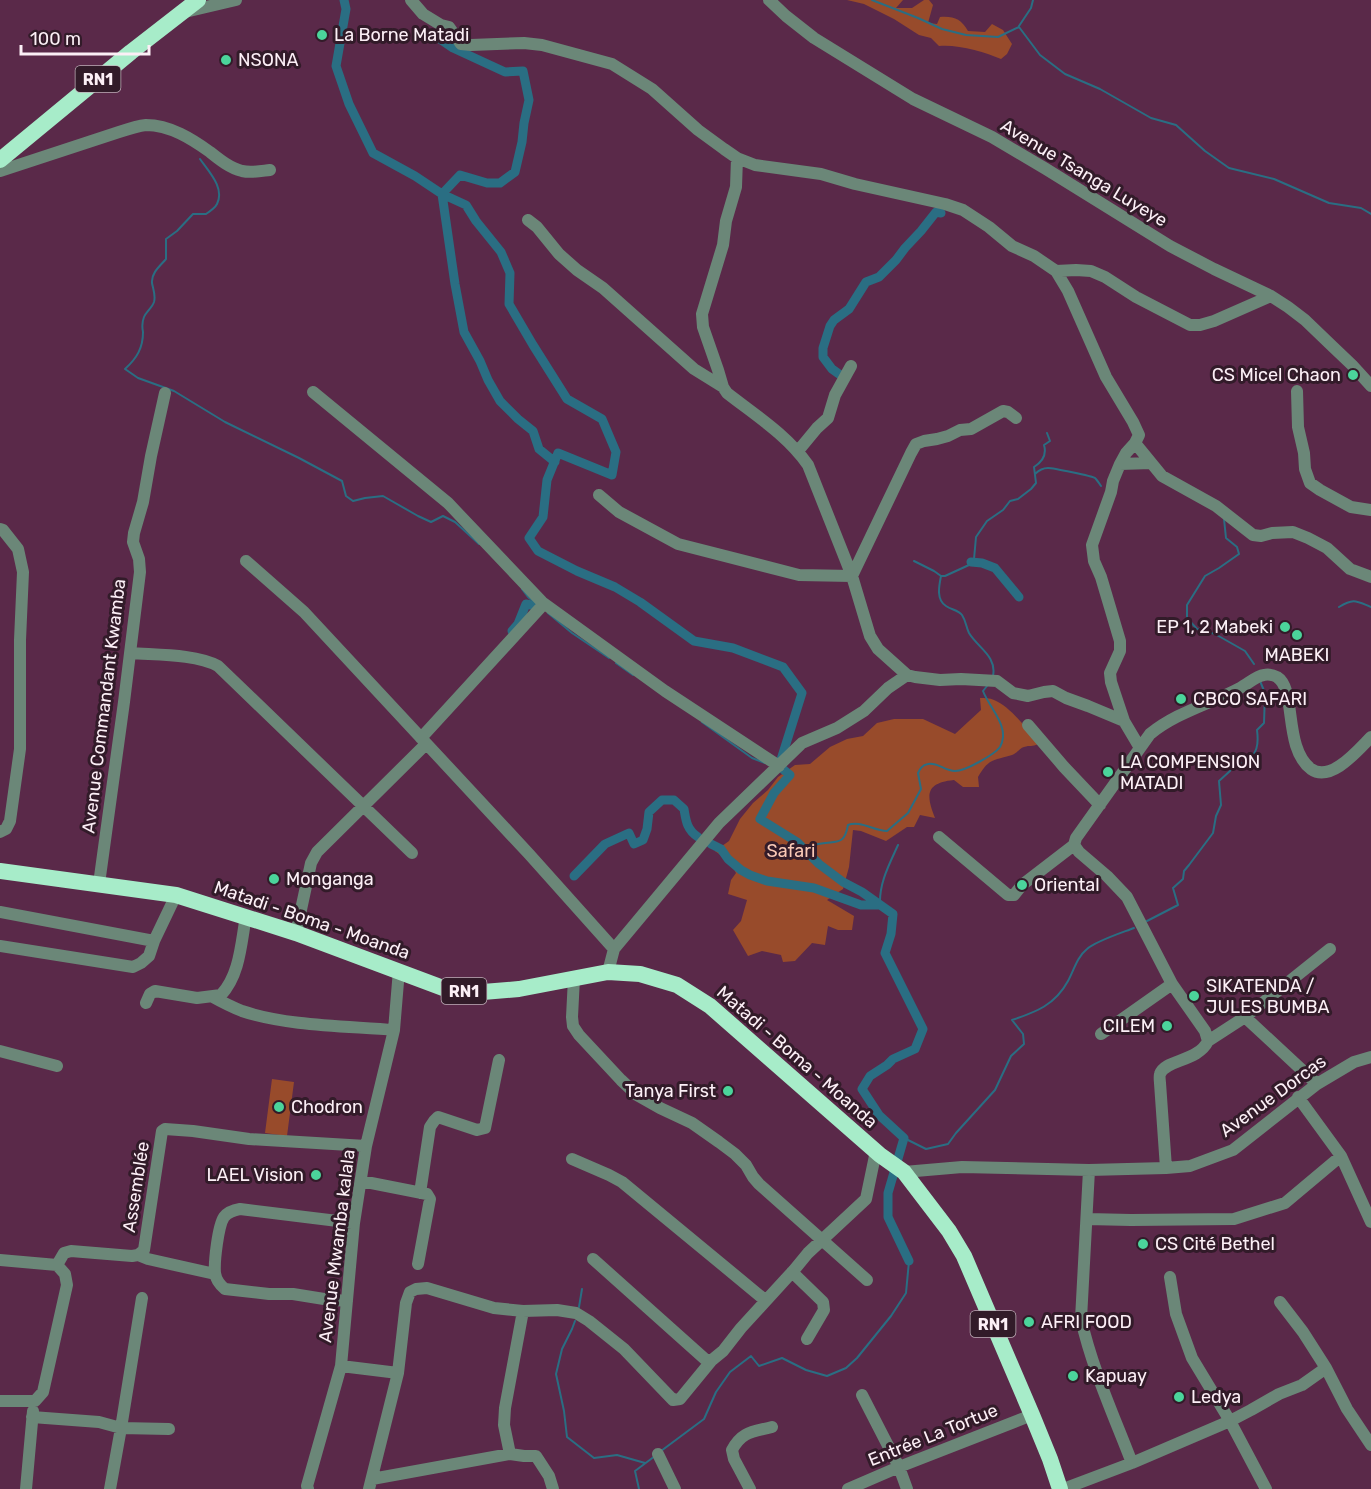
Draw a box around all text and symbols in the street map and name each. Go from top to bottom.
scale bar [21,18,148,56]
place label: La Borne Matadi [334,24,469,46]
text: 100 m [30,28,81,50]
marker: La Borne Matadi [315,28,329,42]
place label: NSONA [238,49,298,71]
marker: NSONA [219,53,233,67]
road number: RN1 [76,66,120,92]
street label: Avenue Tsanga Luyeye [997,114,1171,232]
place label: CS Micel Chaon [1212,364,1341,386]
marker: CS Micel Chaon [1346,368,1360,382]
street label: Avenue Commandant Kwamba [77,577,131,835]
place label: EP 1, 2 Mabeki [1156,616,1273,638]
marker: EP 1, 2 Mabeki [1278,620,1292,634]
marker: MABEKI [1290,628,1304,642]
place label: MABEKI [1264,644,1330,666]
place label: CBCO SAFARI [1193,688,1307,710]
marker: CBCO SAFARI [1174,692,1188,706]
place label: LA COMPENSION MATADI [1120,751,1260,794]
marker: LA COMPENSION MATADI [1101,765,1115,779]
park label: Safari [767,840,815,862]
place label: Monganga [286,868,374,890]
marker: Monganga [267,872,281,886]
place label: Oriental [1034,874,1100,896]
street label: Matadi - Boma - Moanda [211,876,413,964]
marker: Oriental [1015,878,1029,892]
place label: SIKATENDA / JULES BUMBA [1206,975,1330,1018]
road number: RN1 [442,978,486,1004]
street label: Matadi - Boma - Moanda [712,981,882,1133]
marker: SIKATENDA / JULES BUMBA [1187,989,1201,1003]
place label: CILEM [1103,1015,1155,1037]
marker: CILEM [1160,1019,1174,1033]
street label: Avenue Dorcas [1216,1050,1330,1142]
place label: Tanya First [625,1080,716,1102]
marker: Tanya First [721,1084,735,1098]
place label: Chodron [291,1096,363,1118]
marker: Chodron [272,1100,286,1114]
street label: Assemblée [118,1140,154,1234]
street label: Avenue Mwamba kalala [314,1148,360,1344]
place label: LAEL Vision [206,1164,304,1186]
marker: LAEL Vision [309,1168,323,1182]
place label: CS Cité Bethel [1155,1233,1275,1255]
marker: CS Cité Bethel [1136,1237,1150,1251]
road number: RN1 [970,1311,1016,1337]
place label: AFRI FOOD [1041,1311,1132,1333]
marker: AFRI FOOD [1022,1315,1036,1329]
place label: Kapuay [1085,1365,1147,1387]
marker: Kapuay [1066,1369,1080,1383]
place label: Ledya [1191,1386,1241,1408]
marker: Ledya [1172,1390,1186,1404]
street label: Entrée La Tortue [865,1399,1001,1471]

